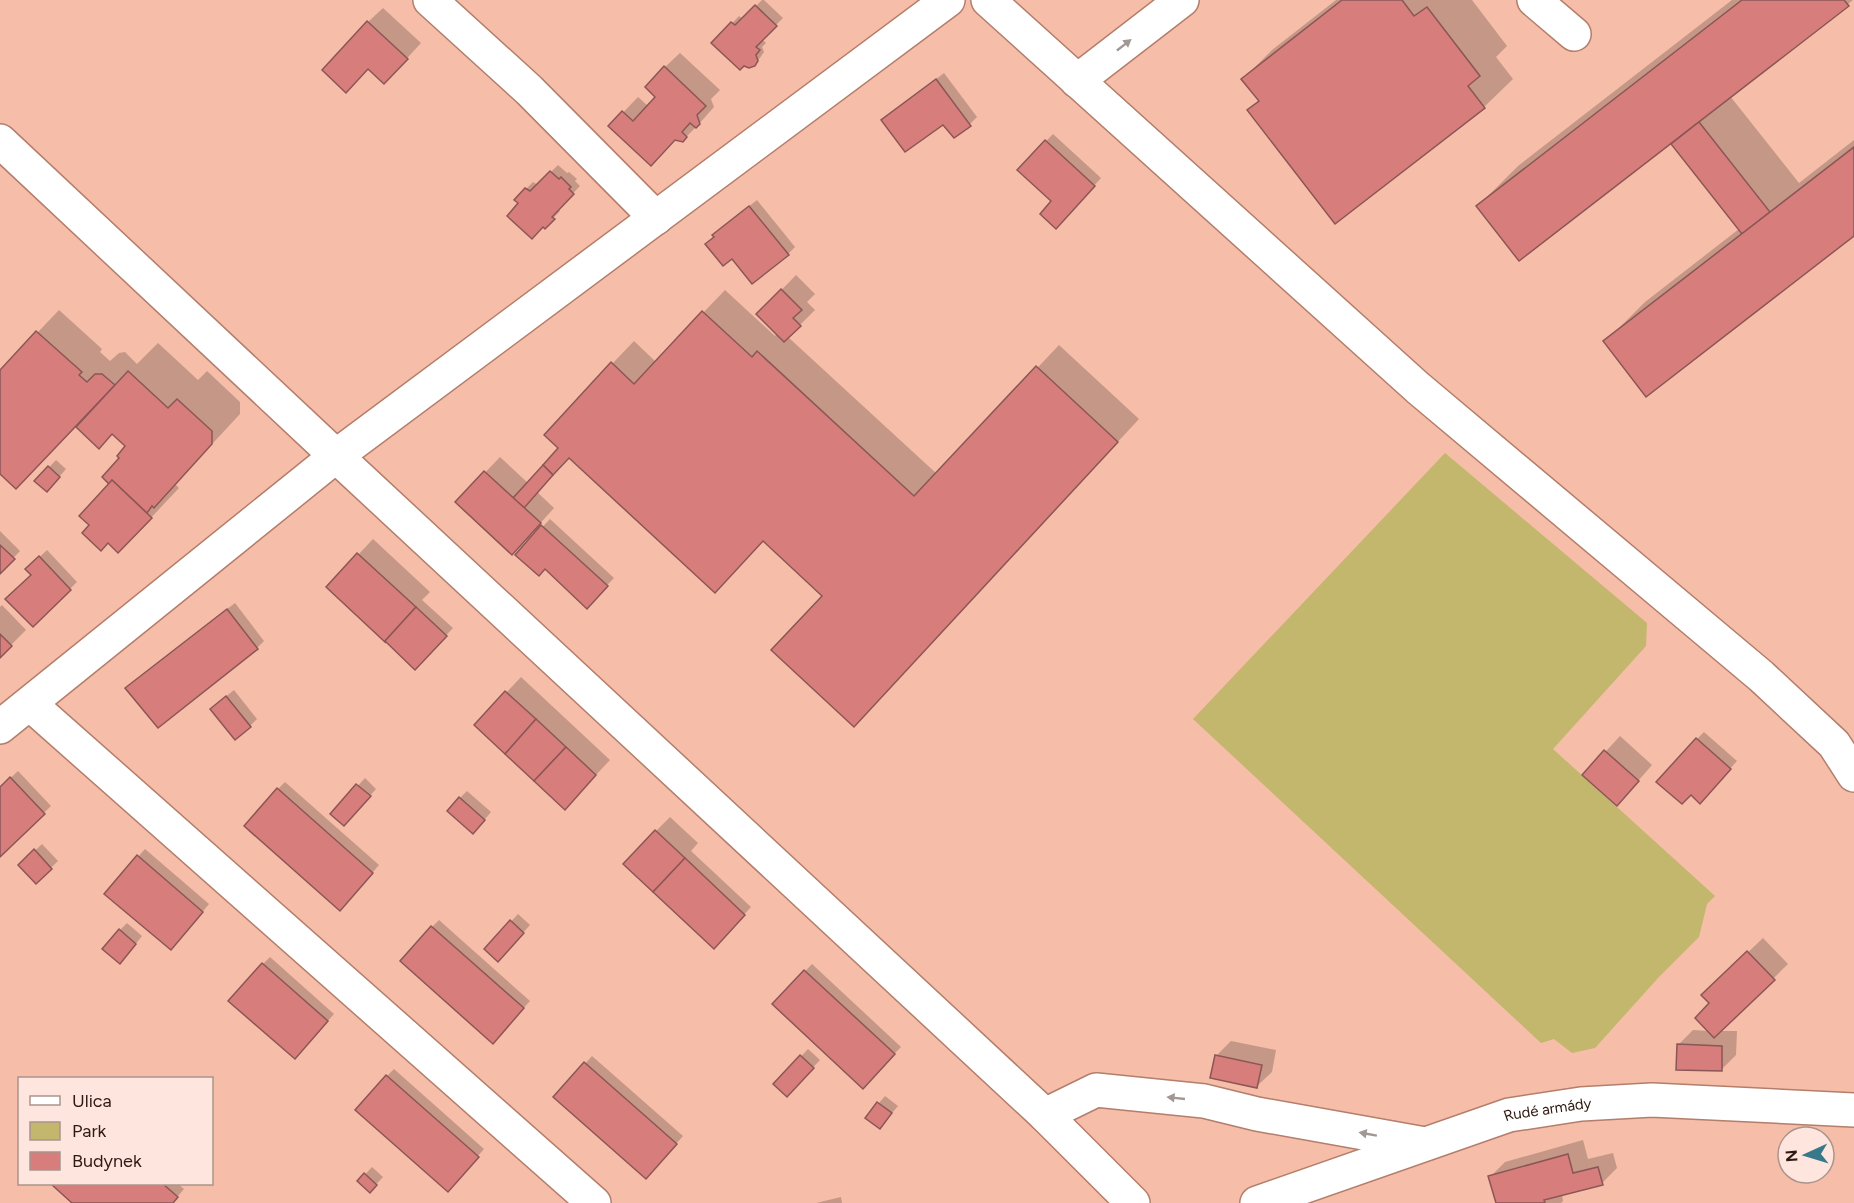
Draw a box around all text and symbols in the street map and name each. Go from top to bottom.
one-way arrow [1115,39,1131,51]
legend [18,1077,213,1185]
text: Ulica [72,1090,112,1112]
one-way arrow [1167,1094,1186,1103]
street label: Rudé armády [1501,1094,1592,1125]
text: Park [72,1120,107,1142]
north arrow [1776,1125,1836,1185]
one-way arrow [1358,1129,1377,1138]
text: N [1782,1149,1801,1163]
text: Budynek [72,1150,142,1172]

